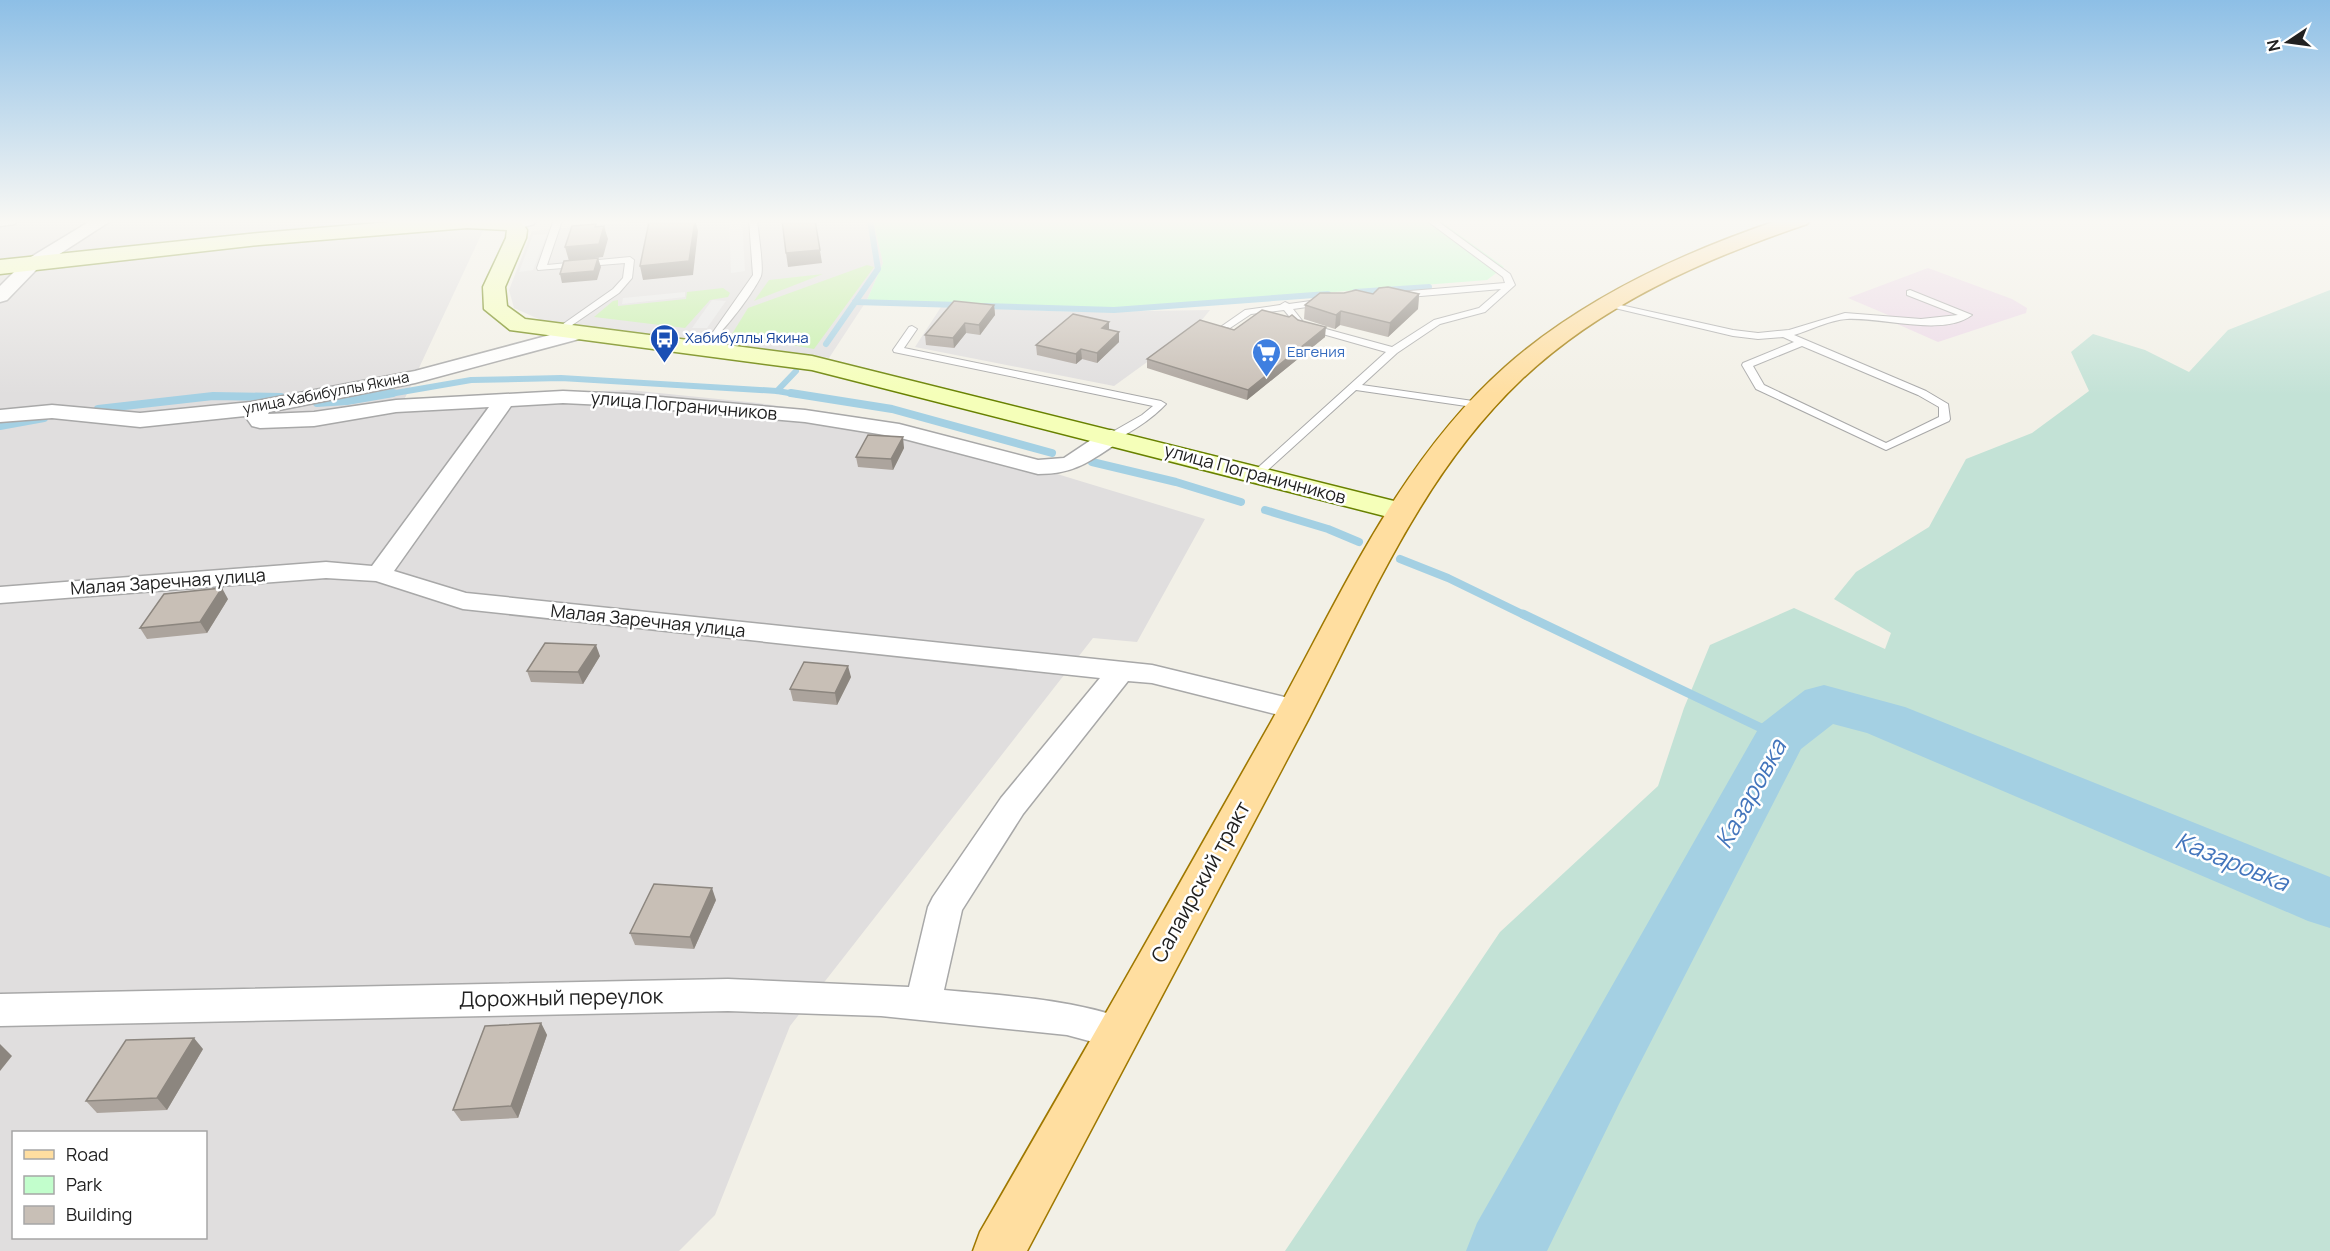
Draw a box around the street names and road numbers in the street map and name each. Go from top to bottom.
street label: улица Хабибуллы Якина [241,366,411,419]
street label: улица Пограничников [590,385,779,425]
street label: улица Пограничников [1162,437,1349,509]
street label: Малая Заречная улица [69,562,266,600]
street label: Малая Заречная улица [549,598,747,642]
street label: Салаирский тракт [1144,795,1256,967]
street label: Дорожный переулок [459,981,664,1013]

